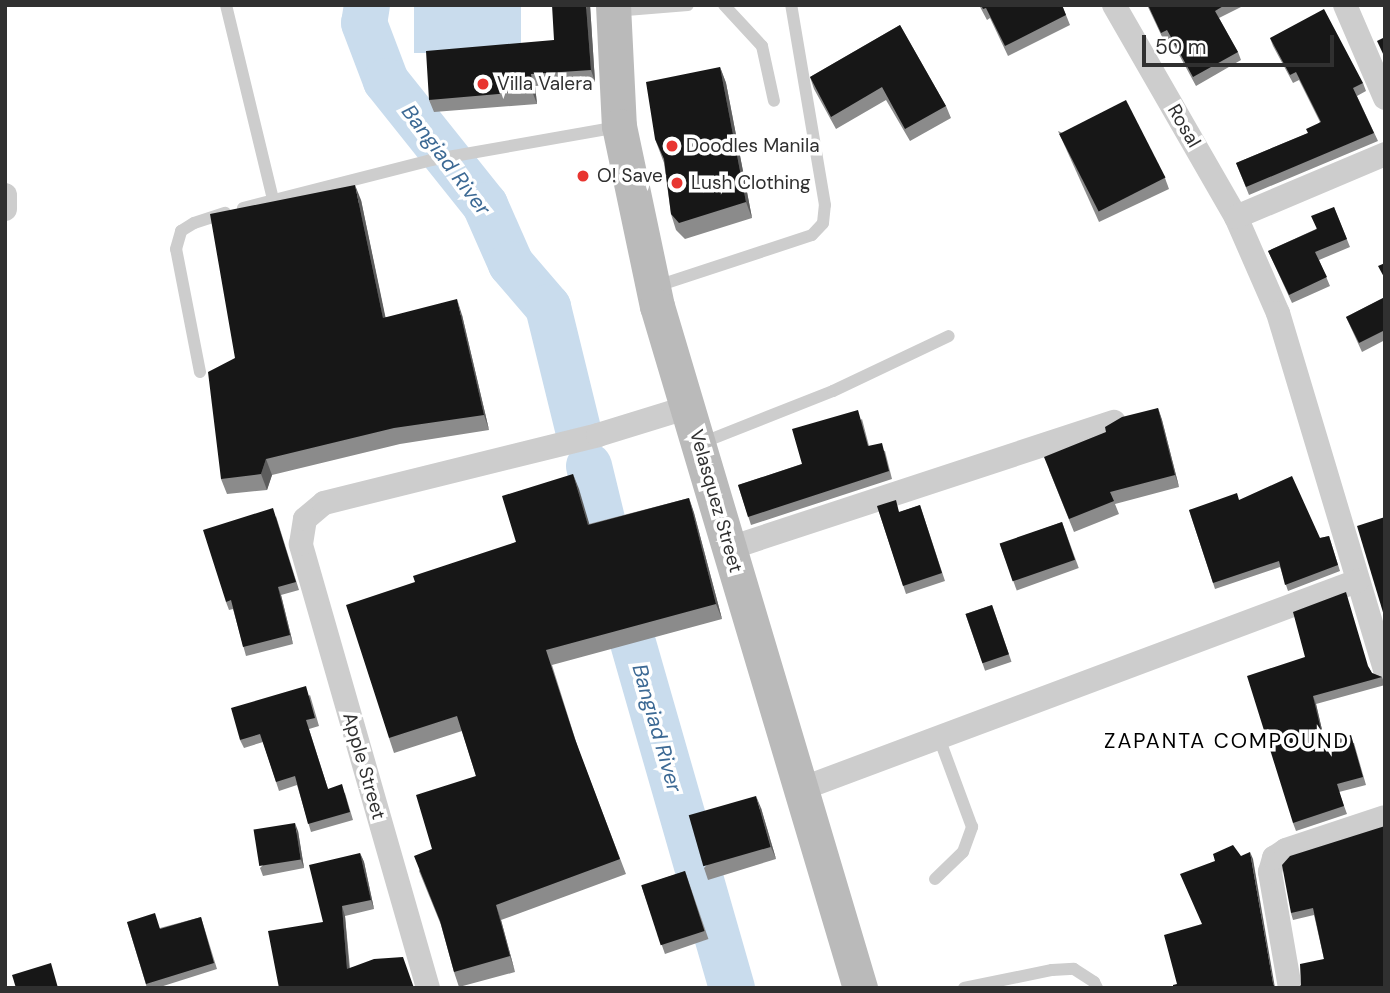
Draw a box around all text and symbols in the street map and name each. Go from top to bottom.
scale bar [1145,21,1338,65]
text: 50 m [1155,33,1206,61]
place label: Villa Valera [497,73,593,95]
marker: Villa Valera [475,76,491,92]
water label: Bangiad River [396,100,496,220]
street label: Rosal [1163,100,1205,152]
place label: Doodles Manila [686,135,819,157]
marker: Doodles Manila [664,138,680,154]
place label: O! Save [597,165,663,187]
marker: O! Save [575,168,591,184]
place label: Lush Clothing [691,172,811,194]
marker: Lush Clothing [669,175,685,191]
street label: Velasquez Street [685,427,747,575]
water label: Bangiad River [627,661,687,795]
street label: Apple Street [338,710,390,822]
district label: ZAPANTA COMPOUND [1106,728,1348,754]

